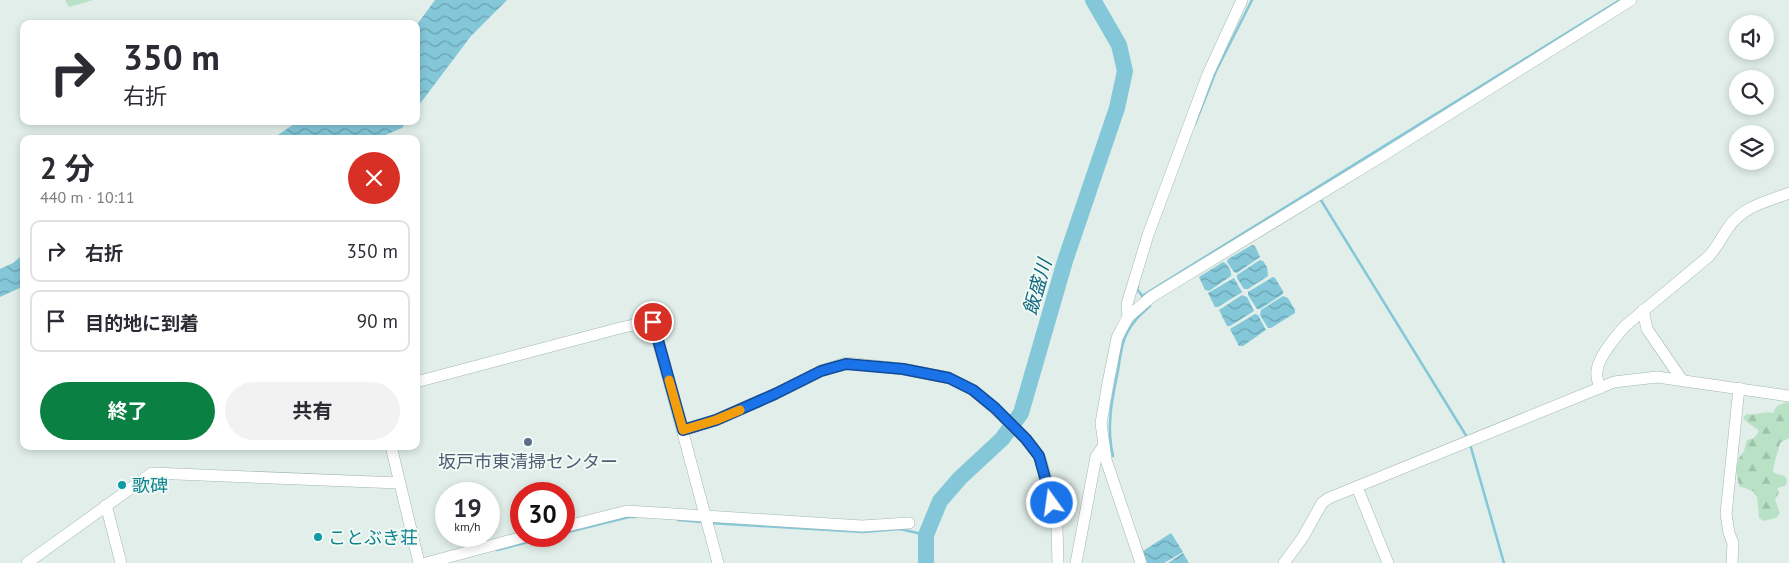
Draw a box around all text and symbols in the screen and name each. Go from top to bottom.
map controls [1729,15,1774,170]
button: sound [1729,15,1774,60]
text: 350 m [123,34,220,80]
icon: right [40,40,105,105]
button: search [1729,70,1774,115]
text: 右折 [123,82,167,110]
button: layers [1729,125,1774,170]
text: 2 分 [40,148,95,187]
button: close [348,152,400,204]
text: 440 m · 10:11 [40,187,135,207]
icon: right [42,237,70,265]
text: 350 m [346,239,398,263]
text: 右折 [85,241,123,265]
water label: 飯盛川 [1018,254,1057,318]
pin [632,301,674,343]
icon: arrive [42,307,70,335]
icon: arrive [639,308,667,336]
text: 90 m [357,309,398,333]
text: 目的地に到着 [85,311,199,335]
button: 終了 [40,382,215,440]
button: 共有 [225,382,400,440]
marker: 坂戸市東清掃センター [522,436,534,448]
place label: 坂戸市東清掃センター [438,450,618,473]
place label: 歌碑 [132,474,168,497]
position arrow [1025,476,1077,528]
marker: 歌碑 [116,479,128,491]
speed limit sign: 30 [510,482,575,547]
text: 19 [453,492,482,524]
text: km/h [454,519,481,534]
place label: ことぶき荘 [328,526,418,549]
marker: ことぶき荘 [312,531,324,543]

